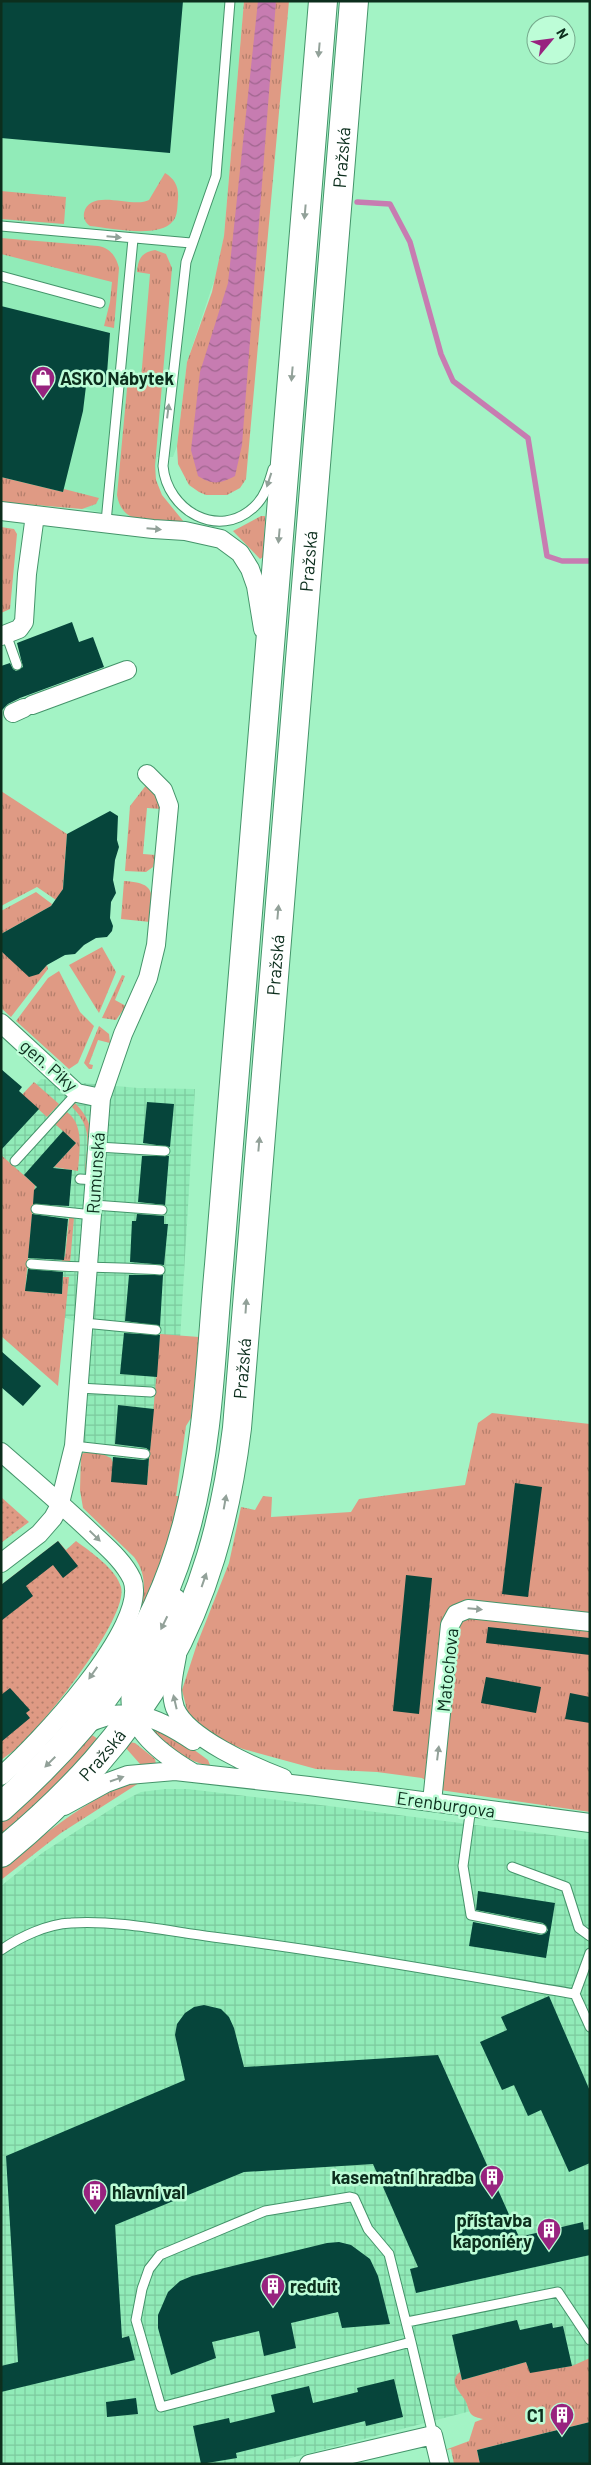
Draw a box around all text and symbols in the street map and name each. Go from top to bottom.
north arrow [526,15,576,65]
text: N [553,25,572,42]
one-way arrow [315,42,323,58]
street label: Pražská [328,126,355,189]
one-way arrow [301,204,309,220]
one-way arrow [106,233,122,241]
shop icon: ASKO Nábytek [30,365,56,399]
one-way arrow [288,366,296,382]
place label: ASKO Nábytek [60,367,174,389]
one-way arrow [164,403,172,419]
one-way arrow [265,473,273,488]
one-way arrow [146,525,162,533]
one-way arrow [274,528,282,544]
street label: Pražská [295,530,322,593]
one-way arrow [275,904,283,920]
street label: Pražská [262,934,288,996]
street label: gen. Píky [16,1034,82,1096]
street label: Rumunská [81,1132,109,1214]
one-way arrow [256,1136,264,1152]
one-way arrow [242,1298,250,1314]
street label: Pražská [228,1337,255,1400]
one-way arrow [222,1494,230,1510]
one-way arrow [89,1530,101,1542]
one-way arrow [201,1572,208,1587]
one-way arrow [468,1606,484,1614]
one-way arrow [160,1616,169,1631]
street label: Matochova [432,1627,462,1713]
one-way arrow [88,1666,98,1680]
one-way arrow [171,1695,179,1710]
street label: Pražská [74,1725,130,1785]
one-way arrow [434,1745,442,1761]
one-way arrow [44,1756,56,1768]
one-way arrow [110,1774,125,1782]
street label: Erenburgova [395,1786,497,1822]
building icon: kasematní hradba [479,2164,505,2198]
place label: kasematní hradba [332,2166,474,2188]
building icon: hlavní val [82,2179,108,2213]
place label: hlavní val [112,2181,185,2203]
place label: přístavba kaponiéry [453,2209,532,2252]
building icon: přístavba kaponiéry [536,2217,562,2251]
building icon: reduit [260,2273,286,2307]
place label: reduit [290,2275,338,2297]
building icon: C1 [549,2402,575,2436]
place label: C1 [527,2404,544,2426]

